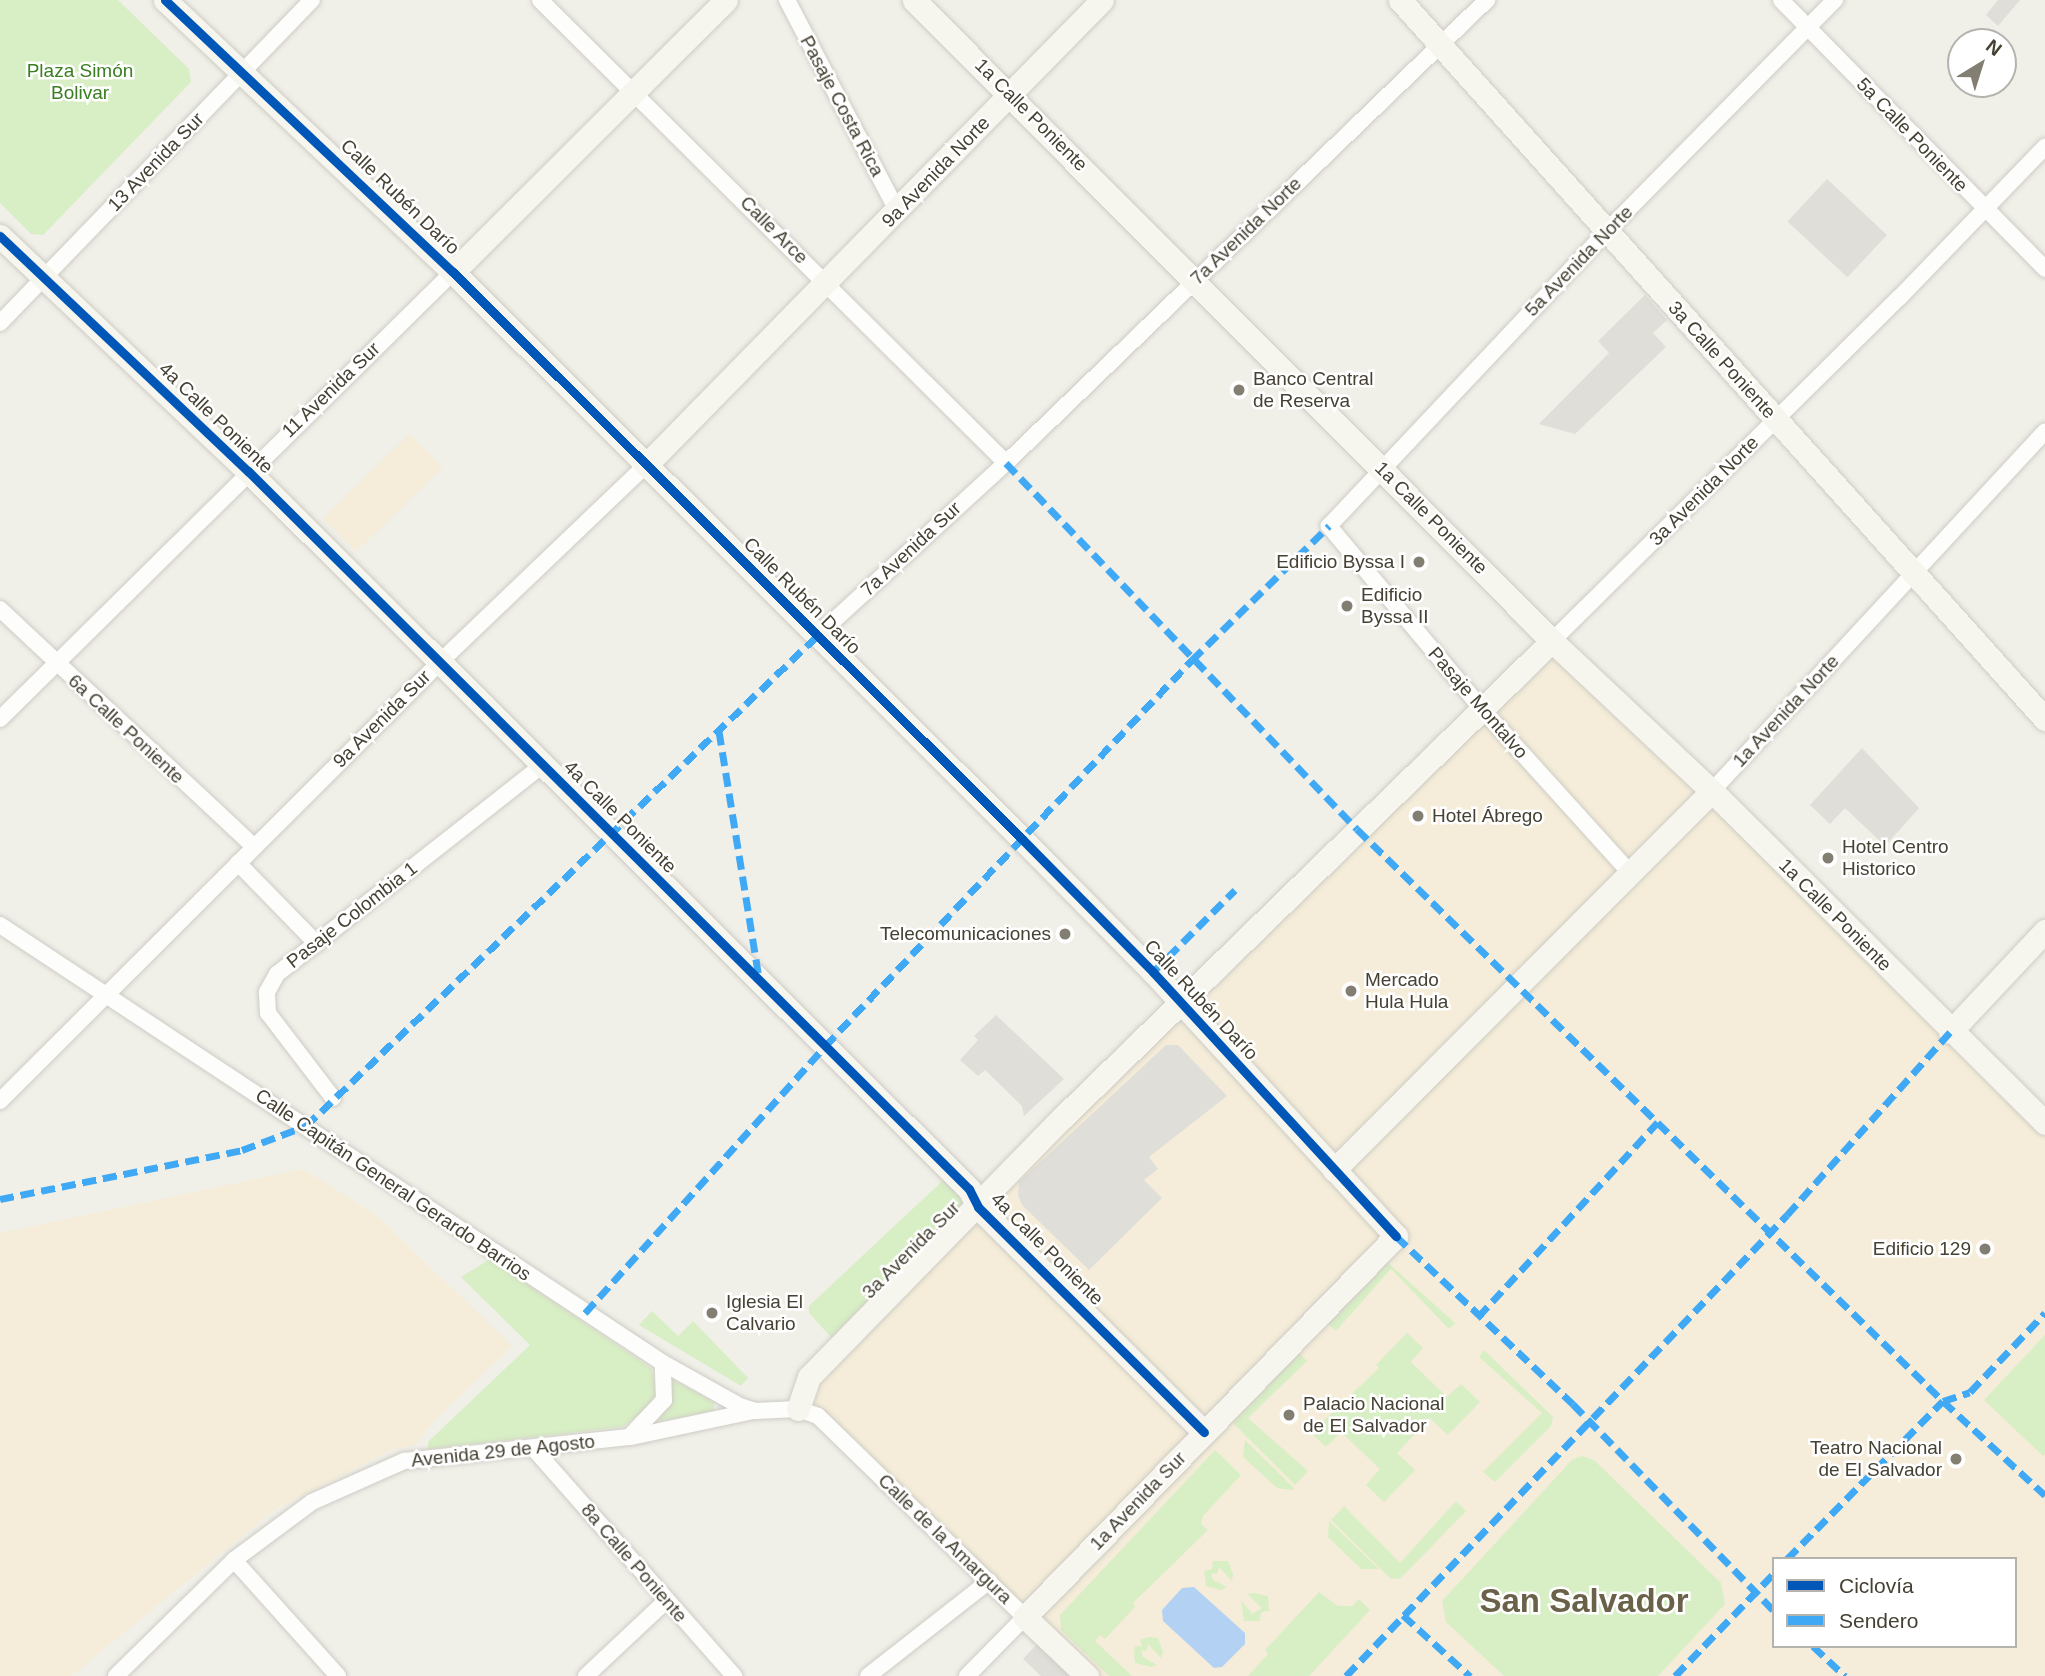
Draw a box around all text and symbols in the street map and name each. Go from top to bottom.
north arrow [1947,28,2017,98]
street label: Pasaje Costa Rica [795,32,889,180]
text: N [1982,35,2006,60]
street label: 1a Calle Poniente [970,54,1092,176]
park label: Plaza Simón Bolivar [27,60,133,104]
street label: 5a Calle Poniente [1852,73,1972,197]
street label: 13 Avenida Sur [103,107,209,217]
street label: 9a Avenida Norte [877,111,995,233]
street label: Calle Rubén Darío [336,135,464,259]
street label: 7a Avenida Norte [1185,172,1307,290]
street label: Calle Arce [735,191,813,269]
street label: 5a Avenida Norte [1520,200,1638,322]
street label: 3a Calle Poniente [1663,297,1781,423]
street label: 11 Avenida Sur [277,337,385,443]
street label: 4a Calle Poniente [154,358,278,478]
place label: Banco Central de Reserva [1253,368,1373,412]
marker: Banco Central de Reserva [1231,382,1247,398]
street label: 3a Avenida Norte [1644,431,1764,551]
street label: 1a Calle Poniente [1370,457,1492,579]
street label: 7a Avenida Sur [856,496,966,602]
street label: Calle Rubén Darío [739,533,865,659]
place label: Edificio Byssa I [1276,551,1405,573]
marker: Edificio Byssa I [1411,554,1427,570]
place label: Edificio Byssa II [1361,584,1429,628]
marker: Edificio Byssa II [1339,598,1355,614]
street label: Pasaje Montalvo [1423,643,1533,763]
street label: 1a Avenida Norte [1728,650,1844,772]
street label: 9a Avenida Sur [328,665,436,773]
street label: 6a Calle Poniente [63,670,189,788]
street label: 4a Calle Poniente [559,756,681,878]
place label: Hotel Ábrego [1432,805,1543,827]
marker: Hotel Ábrego [1410,808,1426,824]
place label: Hotel Centro Historico [1842,836,1949,880]
marker: Hotel Centro Historico [1820,850,1836,866]
street label: 1a Calle Poniente [1774,854,1896,976]
street label: Pasaje Colombia 1 [282,857,422,973]
place label: Telecomunicaciones [880,923,1051,945]
marker: Telecomunicaciones [1057,926,1073,942]
street label: Calle Rubén Darío [1139,935,1263,1065]
place label: Mercado Hula Hula [1365,969,1448,1013]
marker: Mercado Hula Hula [1343,983,1359,999]
street label: Calle Capitán General Gerardo Barrios [251,1084,535,1286]
street label: 4a Calle Poniente [986,1188,1108,1310]
street label: 3a Avenida Sur [857,1196,965,1304]
place label: Edificio 129 [1873,1238,1971,1260]
marker: Edificio 129 [1977,1241,1993,1257]
place label: Iglesia El Calvario [726,1291,803,1335]
marker: Iglesia El Calvario [704,1305,720,1321]
place label: Palacio Nacional de El Salvador [1303,1393,1445,1437]
marker: Palacio Nacional de El Salvador [1281,1407,1297,1423]
street label: Avenida 29 de Agosto [410,1430,596,1472]
place label: Teatro Nacional de El Salvador [1810,1437,1942,1481]
street label: 1a Avenida Sur [1085,1446,1191,1556]
marker: Teatro Nacional de El Salvador [1948,1451,1964,1467]
street label: Calle de la Amargura [873,1469,1017,1609]
street label: 8a Calle Poniente [576,1499,692,1627]
legend [1772,1557,2017,1648]
text: Ciclovía [1839,1574,1914,1597]
district label: San Salvador [1479,1581,1689,1621]
text: Sendero [1839,1609,1918,1632]

